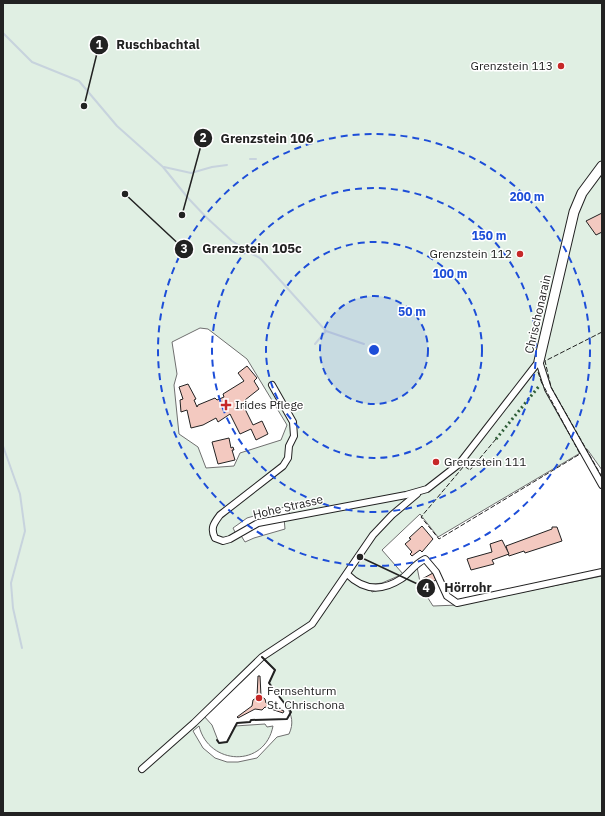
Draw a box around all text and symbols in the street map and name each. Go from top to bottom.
callout: Ruschbachtal [89,32,208,57]
text: Ruschbachtal [116,36,200,53]
text: 1 [95,37,103,52]
place label: Grenzstein 113 [471,58,553,73]
marker: Grenzstein 113 [556,61,566,71]
callout: Grenzstein 106 [193,125,322,150]
text: 2 [199,130,207,145]
text: Grenzstein 106 [221,130,314,147]
text: 200 m [509,189,545,204]
text: 150 m [471,228,507,243]
callout: Grenzstein 105c [174,236,310,261]
text: Grenzstein 105c [202,240,302,257]
text: 3 [180,241,188,256]
place label: Grenzstein 112 [430,246,512,261]
marker: Grenzstein 112 [515,249,525,259]
text: 100 m [432,266,468,281]
street label: Chrischonarain [521,273,554,355]
text: 50 m [398,304,426,319]
centre of rings [367,343,381,357]
place label: Irides Pflege [235,397,304,412]
marker: Irides Pflege [220,399,232,411]
place label: Grenzstein 111 [444,454,526,469]
marker: Grenzstein 111 [431,457,441,467]
street label: Hohe Strasse [251,491,325,522]
callout: Hörrohr [416,575,499,600]
text: Hörrohr [444,579,492,596]
text: 4 [422,580,430,595]
place label: Fernsehturm St. Chrischona [267,683,345,712]
marker: Fernsehturm St. Chrischona [254,693,264,703]

